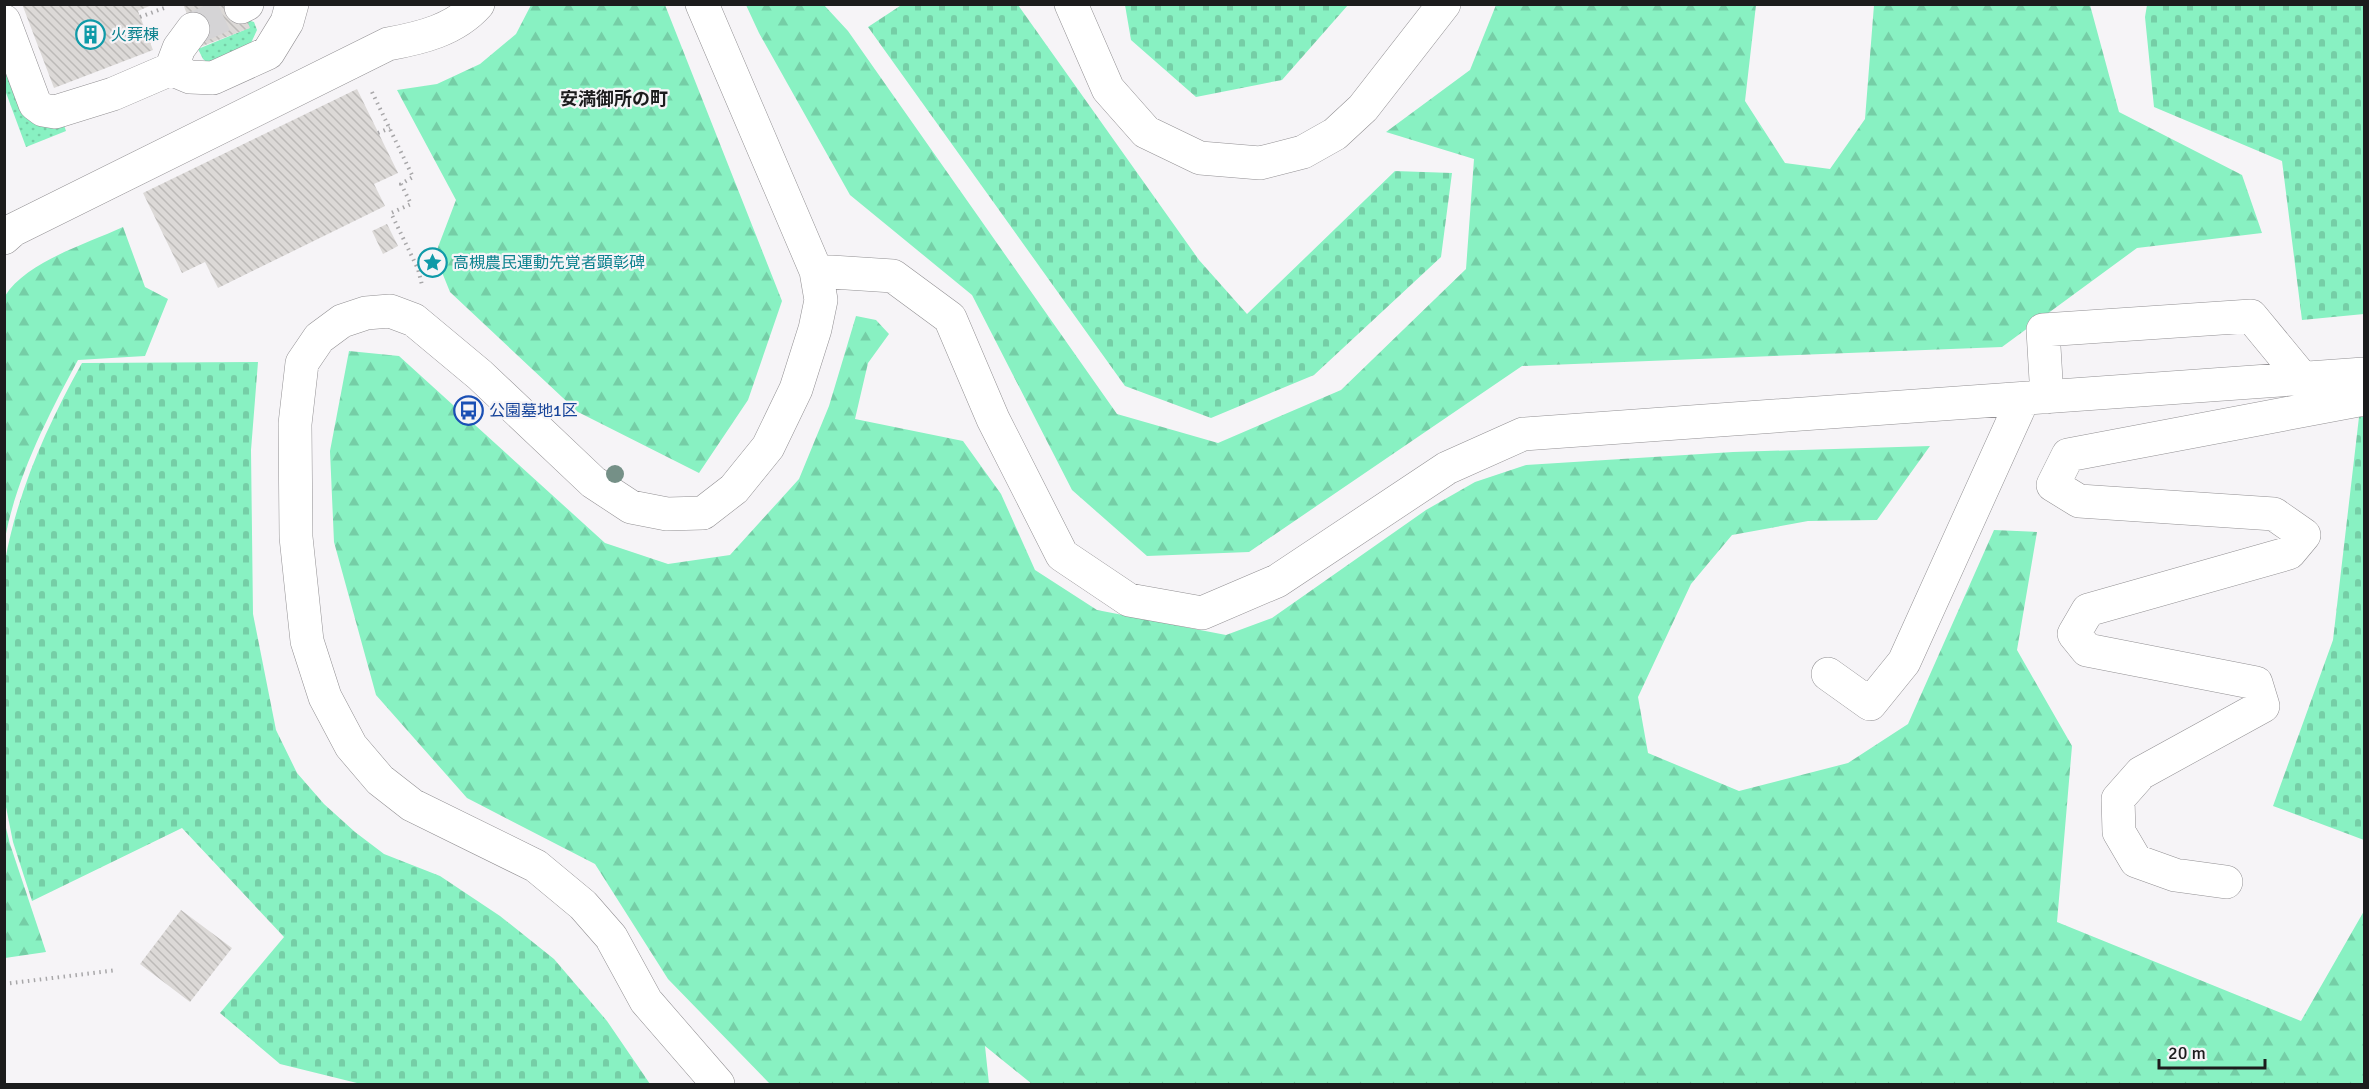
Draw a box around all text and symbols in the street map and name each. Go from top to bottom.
building icon: 火葬棟 [74,18,106,50]
place label: 火葬棟 [111,25,159,45]
district label: 安満御所の町 [560,88,668,110]
place icon: 高槻農民運動先覚者顕彰碑 [416,246,448,278]
place label: 高槻農民運動先覚者顕彰碑 [453,253,645,273]
bus stop icon: 公園墓地1区 [452,394,484,426]
place label: 公園墓地1区 [489,401,578,421]
scale bar [2159,1032,2266,1070]
text: 20 m [2168,1042,2206,1064]

